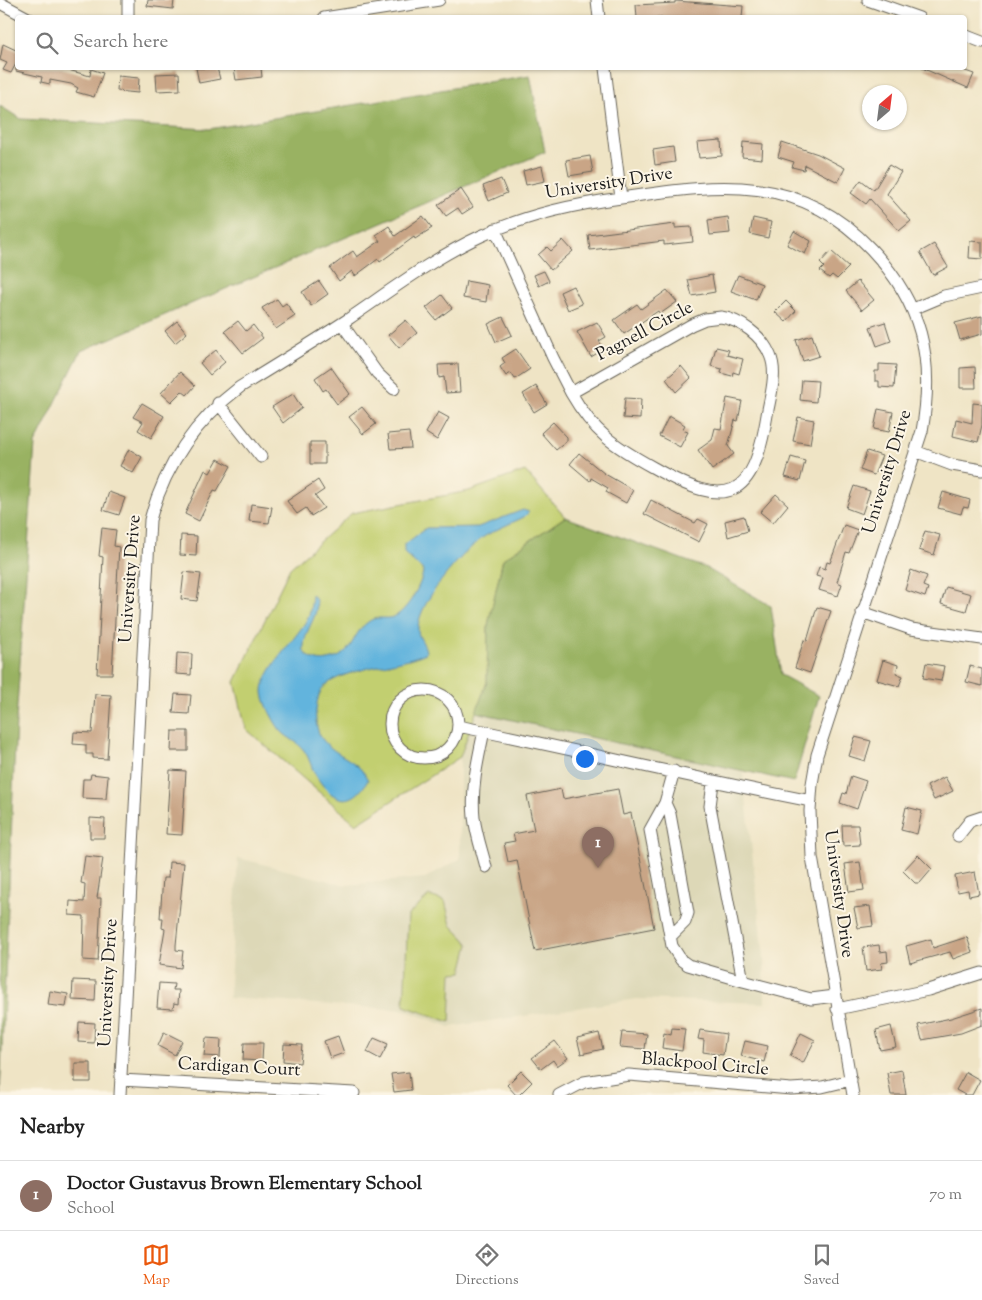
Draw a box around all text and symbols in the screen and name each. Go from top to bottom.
search box [15,15,967,70]
icon: search [33,29,61,57]
text: Search here [73,29,168,56]
north arrow [862,85,907,130]
street label: University Drive [543,161,675,207]
street label: Pagnell Circle [592,295,698,369]
street label: University Drive [857,407,919,537]
street label: University Drive [114,514,148,644]
your location [572,746,598,772]
pin: 1 [582,827,614,868]
street label: University Drive [816,828,860,960]
street label: University Drive [93,918,125,1048]
street label: Blackpool Circle [640,1046,770,1084]
street label: Cardigan Court [177,1052,301,1084]
text: Nearby [20,1113,85,1143]
text: Doctor Gustavus Brown Elementary School [67,1171,422,1198]
text: 1 [33,1184,39,1207]
text: 70 m [929,1184,962,1207]
text: School [67,1198,115,1221]
tab: Map [142,1241,170,1291]
tab: Directions [455,1241,519,1291]
tab: Saved [804,1241,839,1291]

